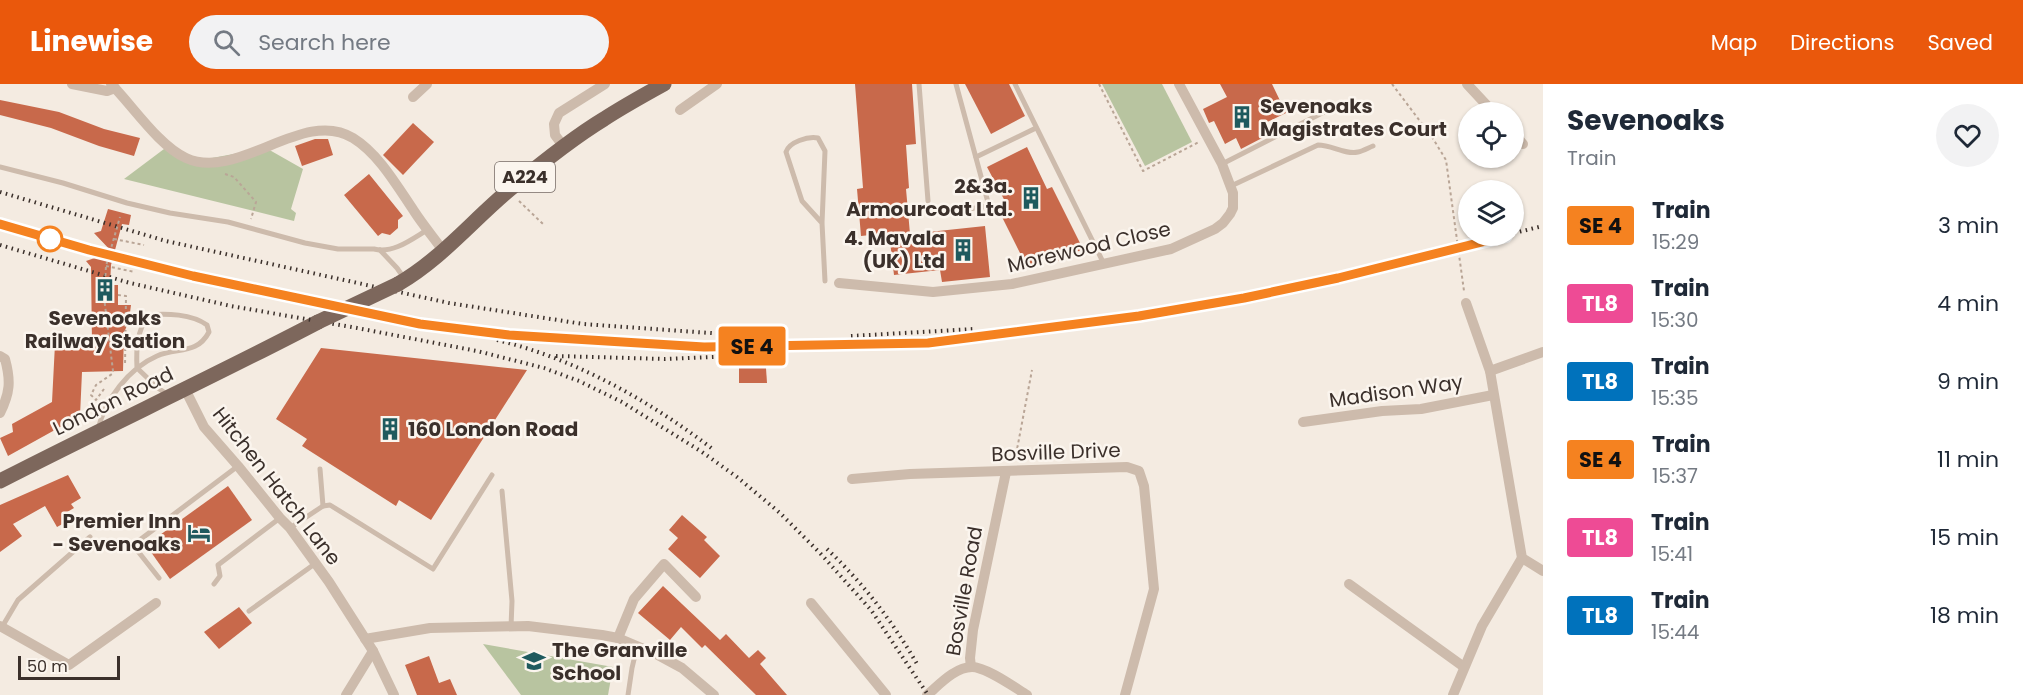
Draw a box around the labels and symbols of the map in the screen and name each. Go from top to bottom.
place label: Sevenoaks Magistrates Court [1260,92,1447,143]
building icon: Sevenoaks Magistrates Court [1229,104,1255,130]
road number: A224 [495,162,555,192]
place label: 2&3a. Armourcoat Ltd. [846,172,1013,223]
building icon: 2&3a. Armourcoat Ltd. [1018,185,1044,211]
street label: Morewood Close [1005,215,1173,279]
place label: 4. Mavala (UK) Ltd [844,224,945,275]
unlabelled marker [37,226,63,252]
building icon: 4. Mavala (UK) Ltd [950,237,976,263]
building icon: Sevenoaks Railway Station [92,277,118,303]
place label: Sevenoaks Railway Station [25,304,185,355]
line badge: SE 4 [710,326,794,366]
street label: London Road [48,360,178,442]
street label: Madison Way [1327,368,1465,414]
street label: Hitchen Hatch Lane [206,401,348,571]
place label: 160 London Road [408,415,578,443]
building icon: 160 London Road [377,416,403,442]
street label: Bosville Drive [991,436,1121,468]
place label: Premier Inn - Sevenoaks [52,507,181,558]
hotel icon: Premier Inn - Sevenoaks [186,520,212,546]
street label: Bosville Road [939,524,989,658]
place label: The Granville School [552,636,687,687]
school or university icon: The Granville School [521,648,547,674]
scale bar [18,653,120,680]

